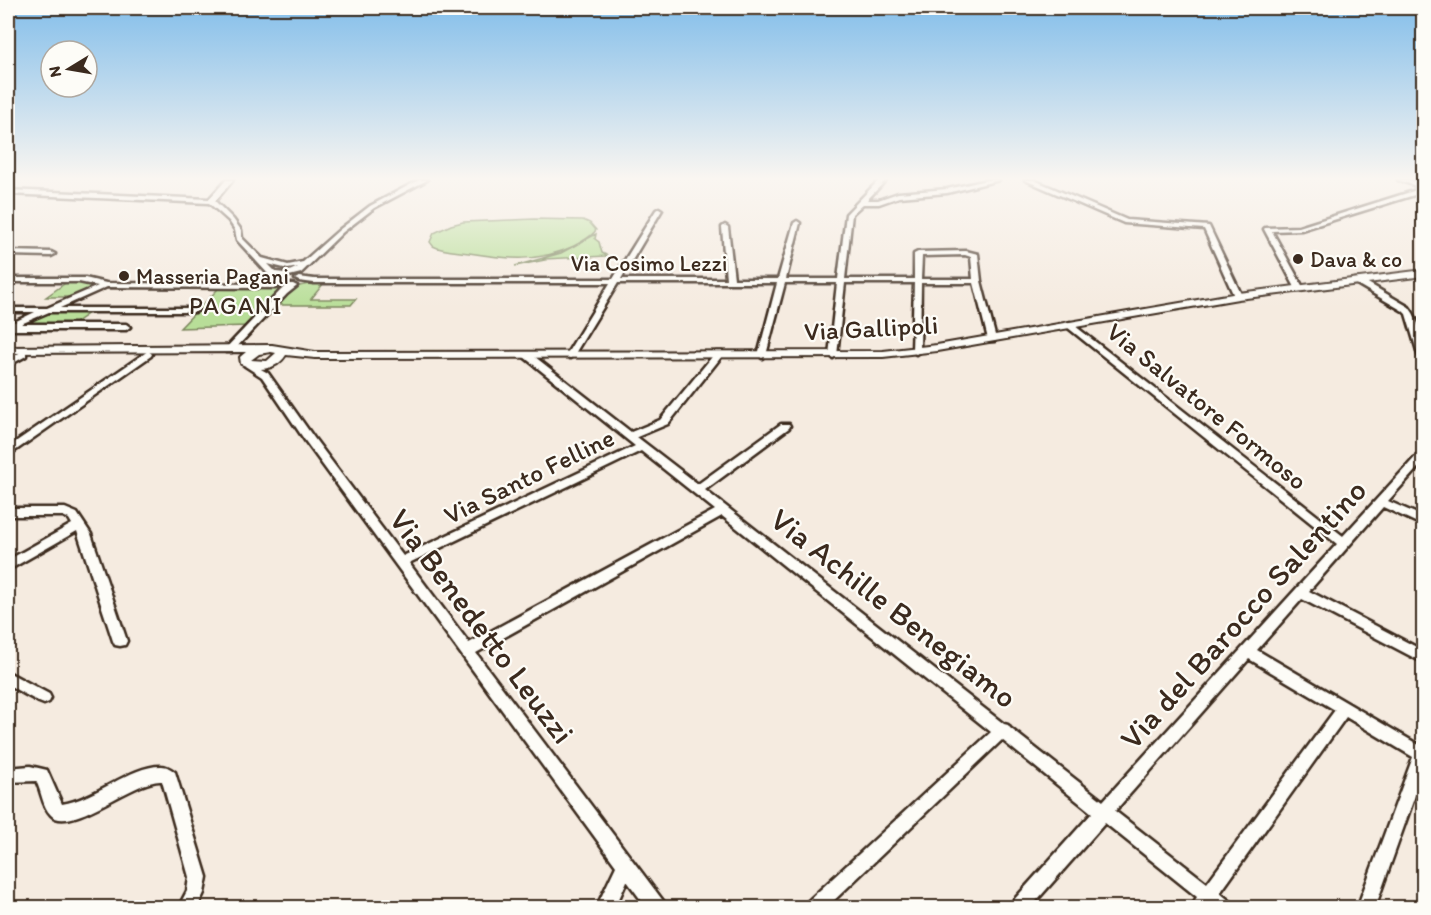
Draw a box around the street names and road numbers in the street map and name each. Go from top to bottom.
street label: Via Cosimo Lezzi [571,250,727,277]
street label: Via Gallipoli [803,309,939,347]
street label: Via Salvatore Formoso [1100,315,1314,497]
street label: Via Santo Felline [439,421,619,531]
street label: Via del Barocco Salentino [1112,471,1374,757]
street label: Via Achille Benegiamo [763,500,1025,716]
street label: Via Benedetto Leuzzi [381,501,583,751]

